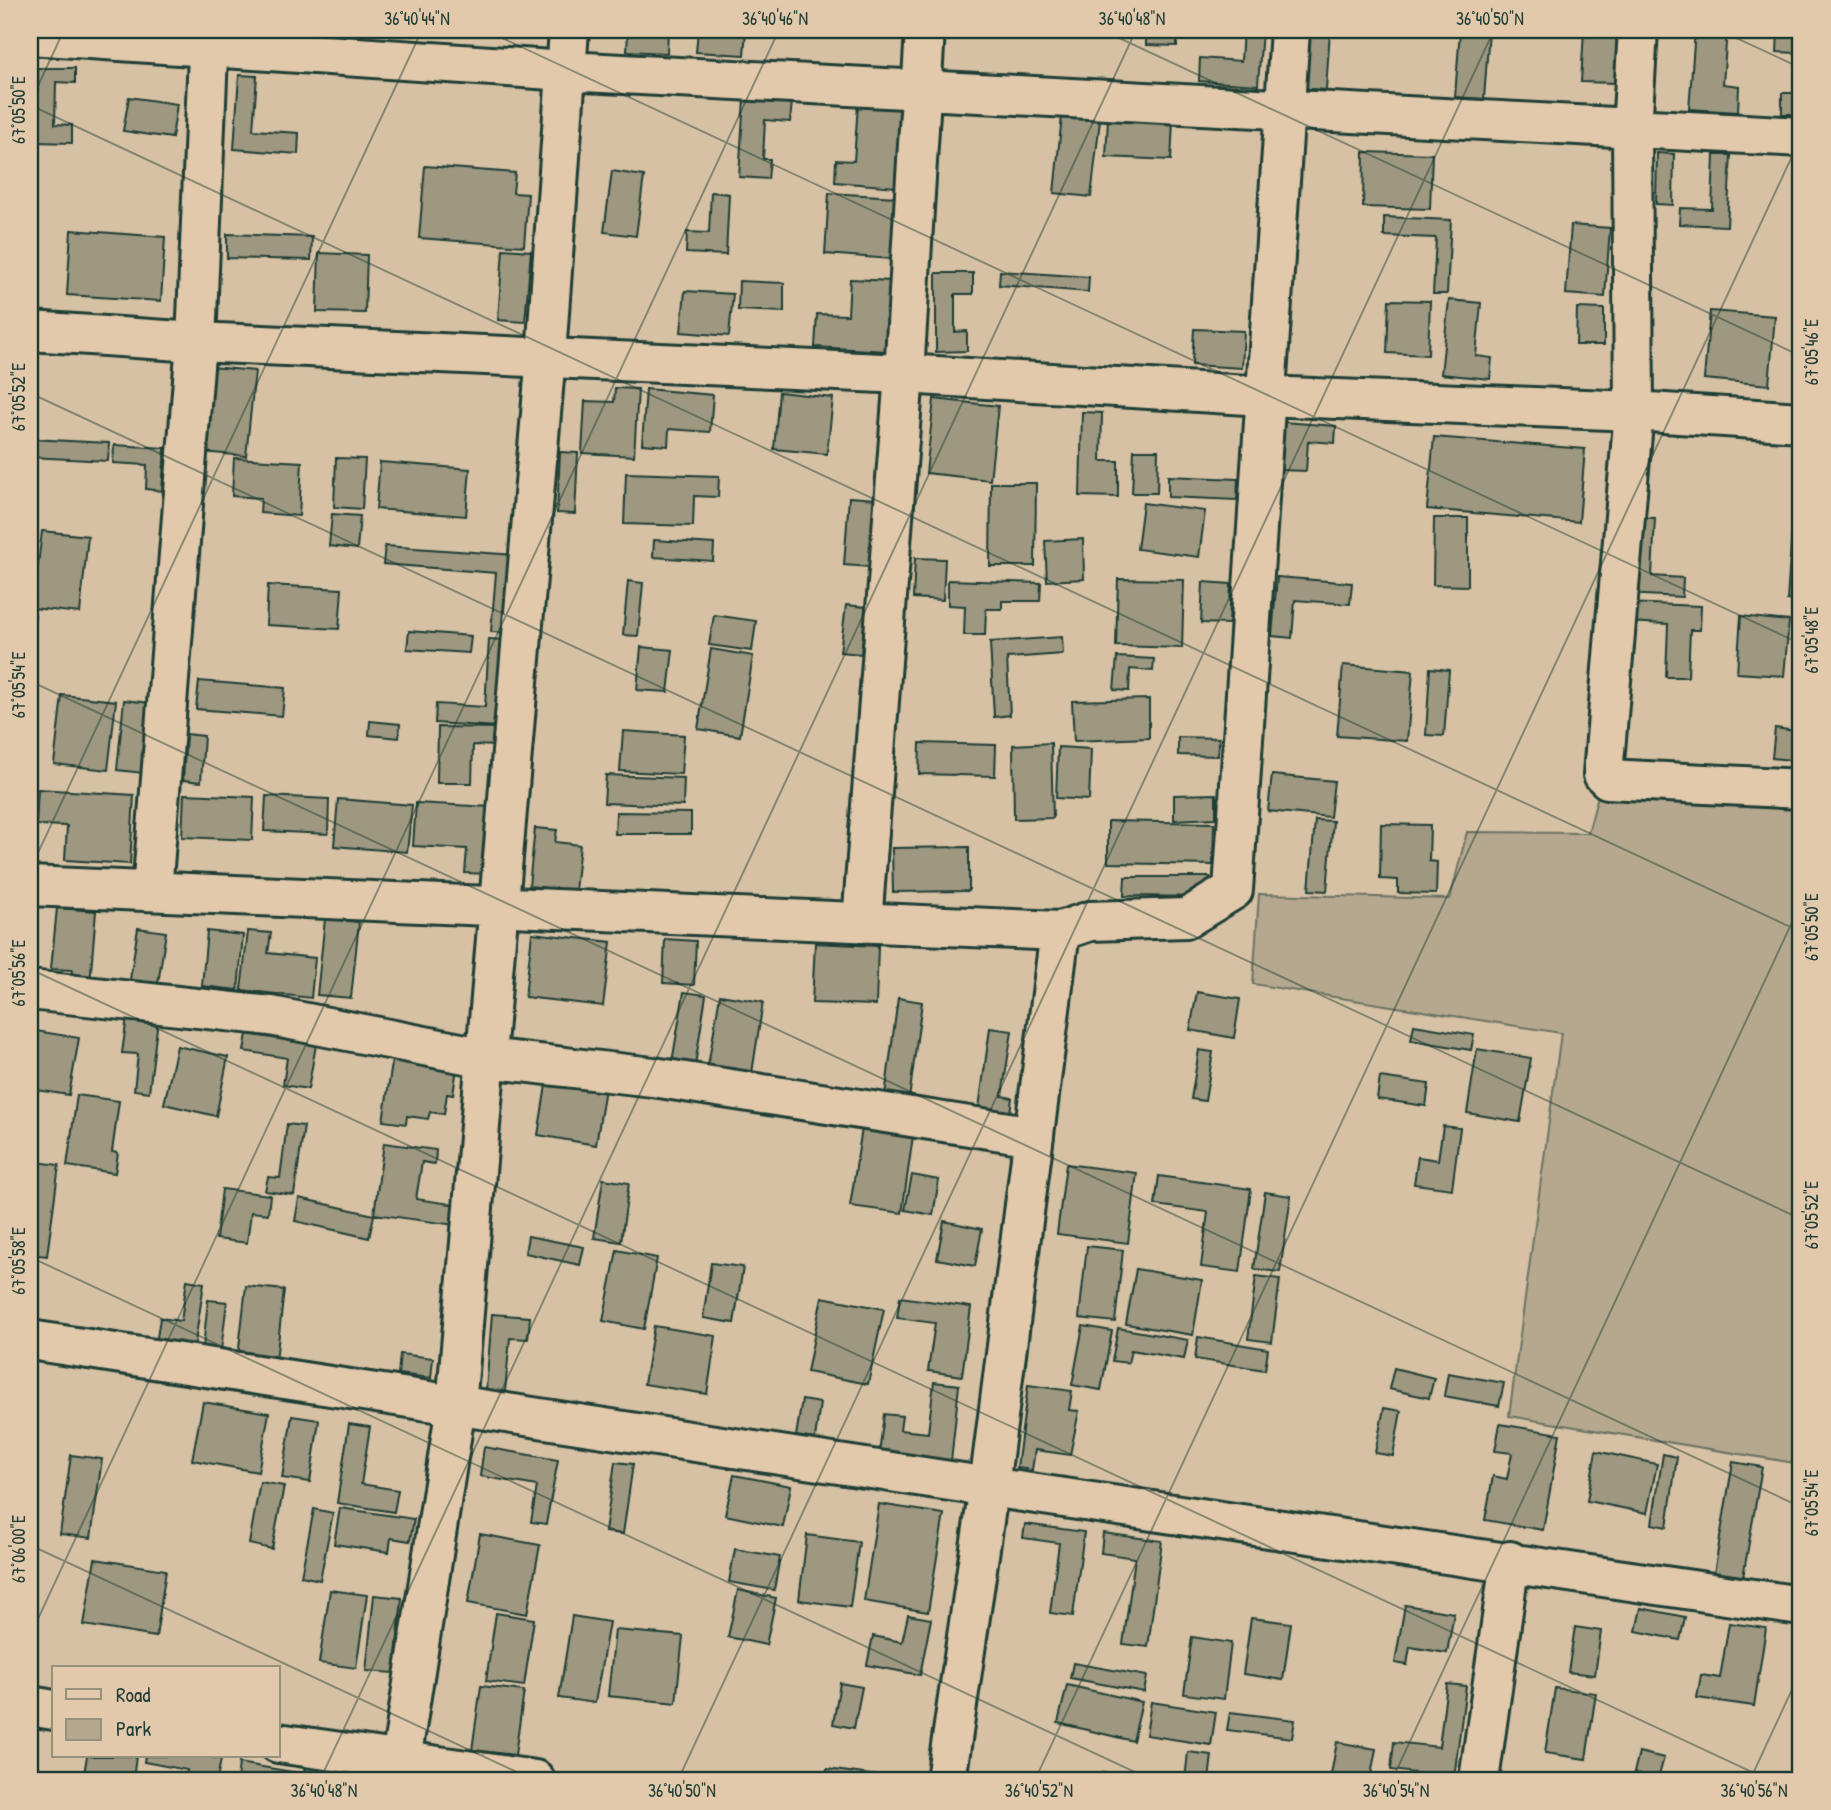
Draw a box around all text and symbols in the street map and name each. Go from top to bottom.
text: 36°40'44"N [384,6,450,31]
text: 36°40'46"N [742,6,808,31]
text: 36°40'48"N [1099,6,1165,31]
text: 36°40'50"N [1456,6,1524,31]
text: 67°05'50"E [6,76,31,144]
text: 67°05'46"E [1799,319,1824,385]
text: 67°05'52"E [6,363,31,431]
text: 67°05'48"E [1799,607,1824,673]
text: 67°05'54"E [6,652,31,718]
text: 67°05'50"E [1799,893,1824,961]
text: 67°05'56"E [6,939,31,1007]
text: 67°05'52"E [1799,1181,1824,1249]
text: 67°05'58"E [6,1227,31,1295]
text: 67°05'54"E [1799,1470,1824,1536]
text: 67°06'00"E [6,1515,31,1583]
legend [52,1666,280,1758]
text: Road [116,1680,150,1709]
text: Park [116,1714,151,1743]
text: 36°40'48"N [291,1778,357,1803]
text: 36°40'50"N [648,1778,716,1803]
text: 36°40'52"N [1005,1778,1073,1803]
text: 36°40'54"N [1363,1778,1429,1803]
text: 36°40'56"N [1720,1778,1788,1803]

